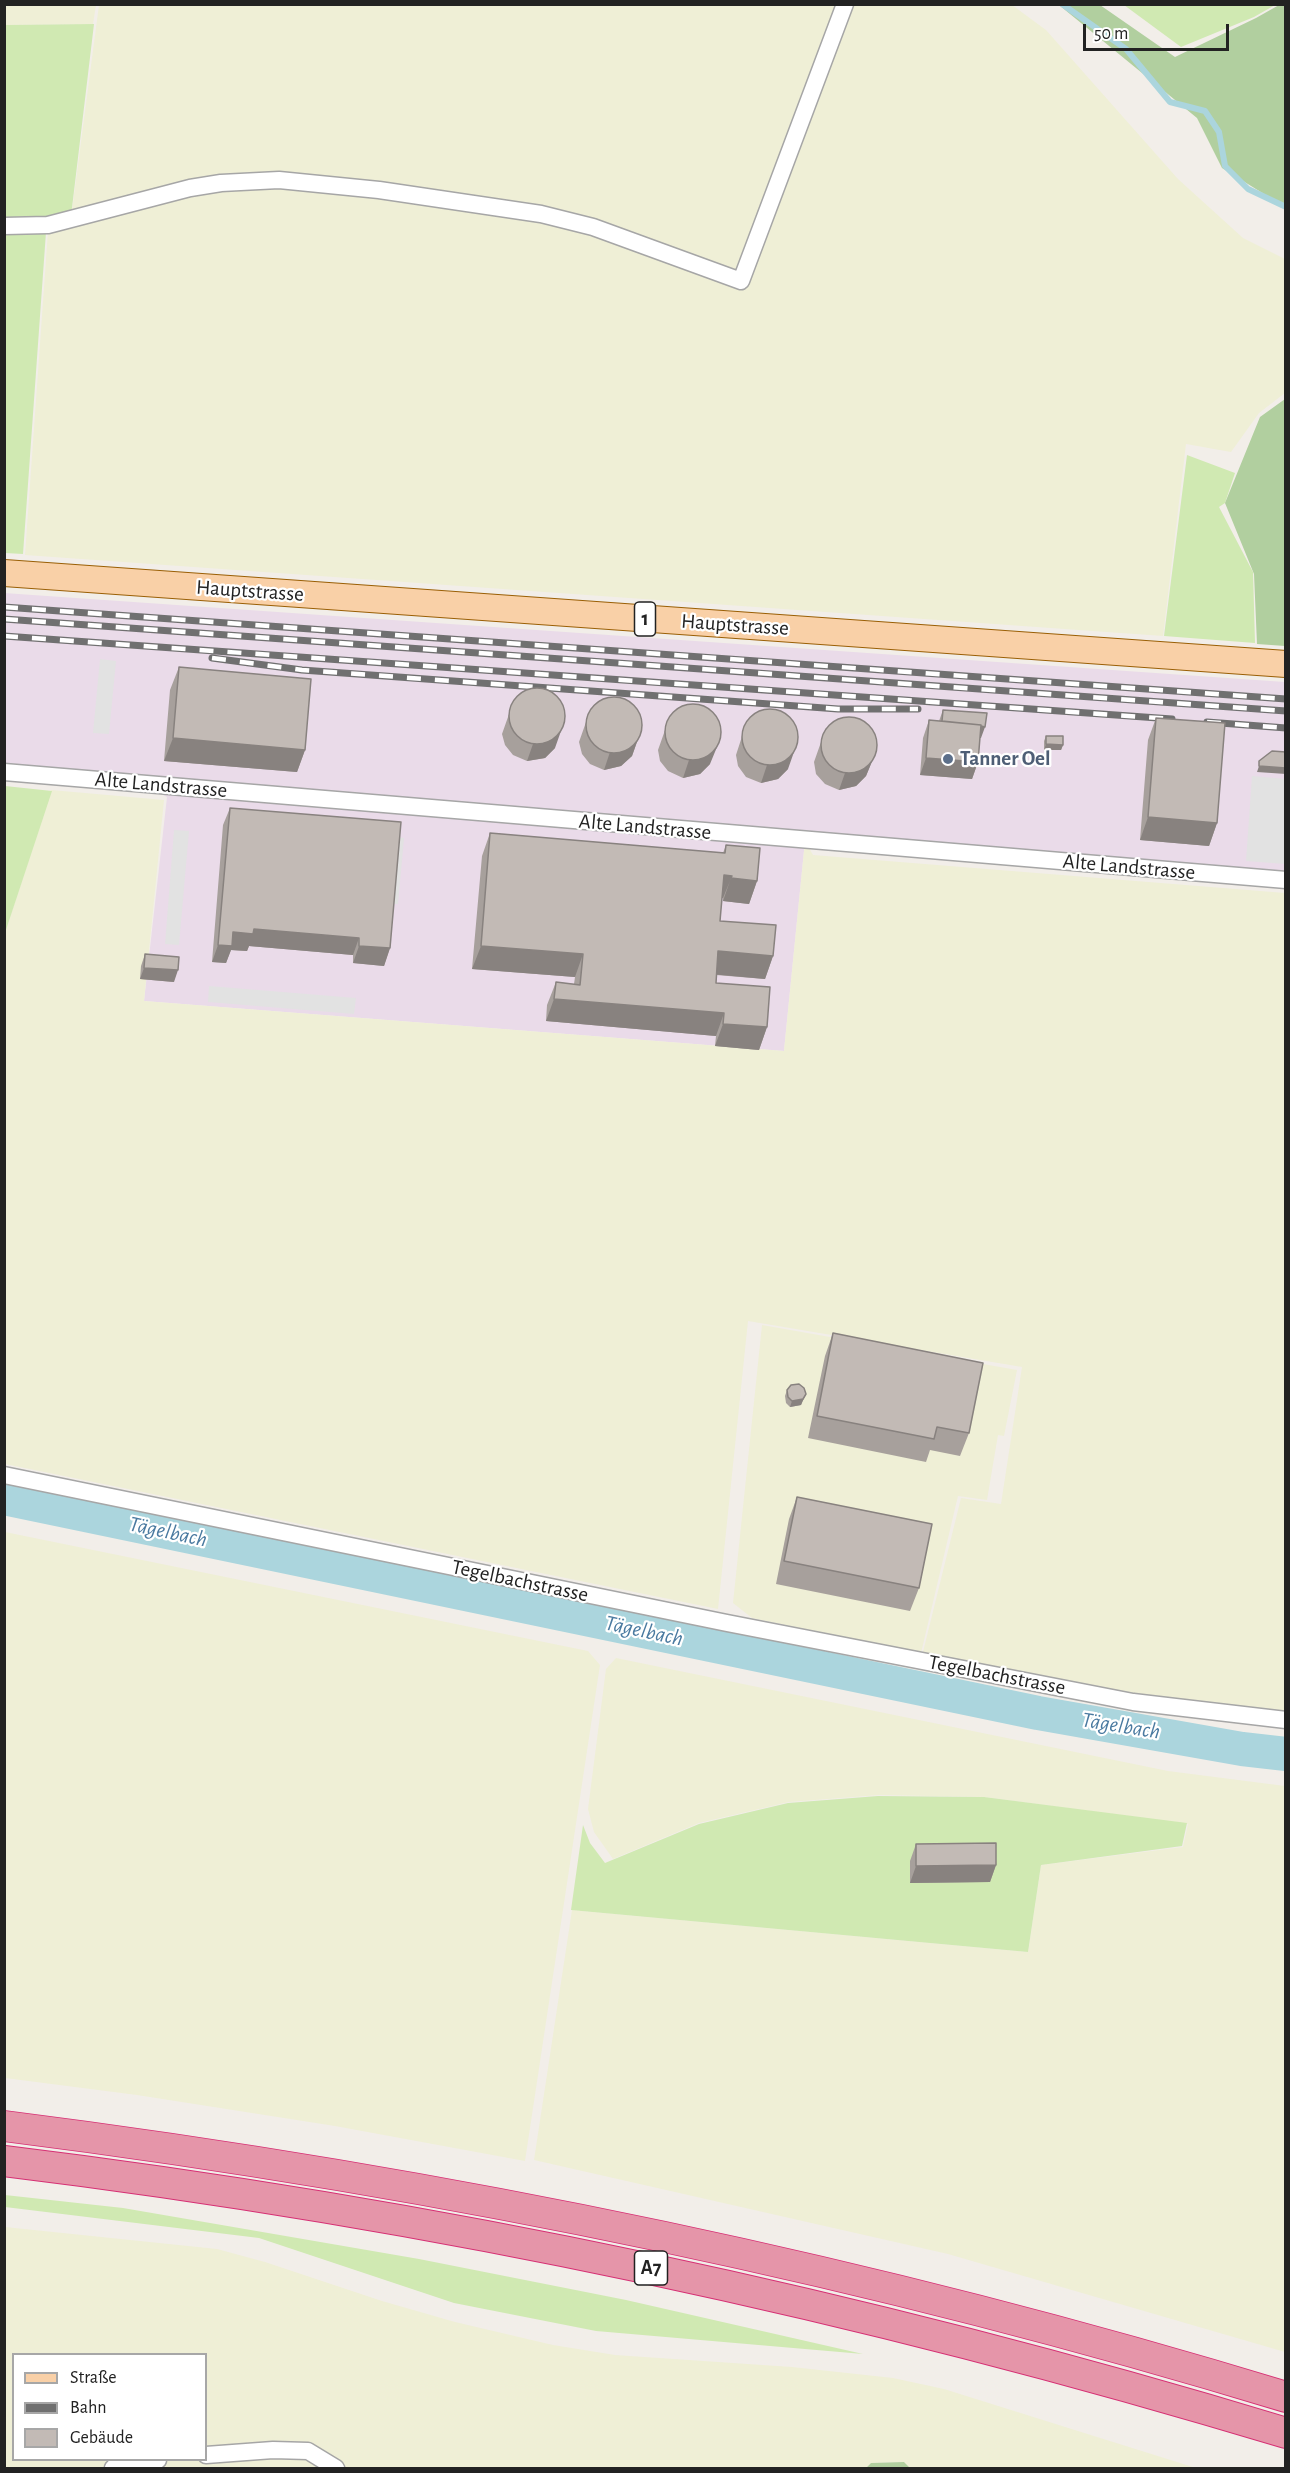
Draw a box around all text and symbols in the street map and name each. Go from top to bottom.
scale bar [1086,12,1232,50]
text: 50 m [1094,25,1128,43]
street label: Hauptstrasse [195,575,305,607]
road number: 1 [634,602,656,636]
street label: Hauptstrasse [680,609,790,641]
place label: Tanner Oel [960,746,1050,772]
marker: Tanner Oel [941,752,955,766]
street label: Alte Landstrasse [94,767,228,803]
street label: Alte Landstrasse [578,809,712,845]
street label: Alte Landstrasse [1062,849,1196,885]
water label: Tägelbach [127,1511,209,1553]
street label: Tegelbachstrasse [449,1554,591,1608]
water label: Tägelbach [603,1610,685,1652]
street label: Tegelbachstrasse [926,1649,1068,1701]
water label: Tägelbach [1080,1707,1162,1745]
road number: A7 [634,2251,668,2285]
legend [12,2353,207,2461]
text: Straße [70,2369,116,2387]
text: Bahn [70,2399,106,2417]
text: Gebäude [70,2429,133,2447]

